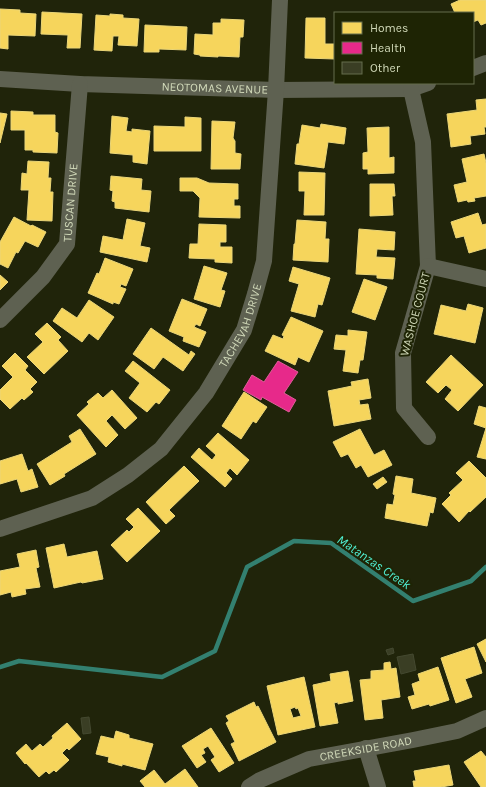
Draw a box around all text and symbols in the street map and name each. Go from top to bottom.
legend [334,12,474,84]
text: Homes [370,21,408,35]
text: Health [370,41,406,55]
text: Other [370,61,401,75]
street label: NEOTOMAS AVENUE [161,79,268,97]
street label: TUSCAN DRIVE [60,163,81,243]
street label: WASHOE COURT [397,271,433,357]
street label: TACHEVAH DRIVE [216,282,265,370]
water label: Matanzas Creek [334,532,414,592]
street label: CREEKSIDE ROAD [318,733,413,764]

